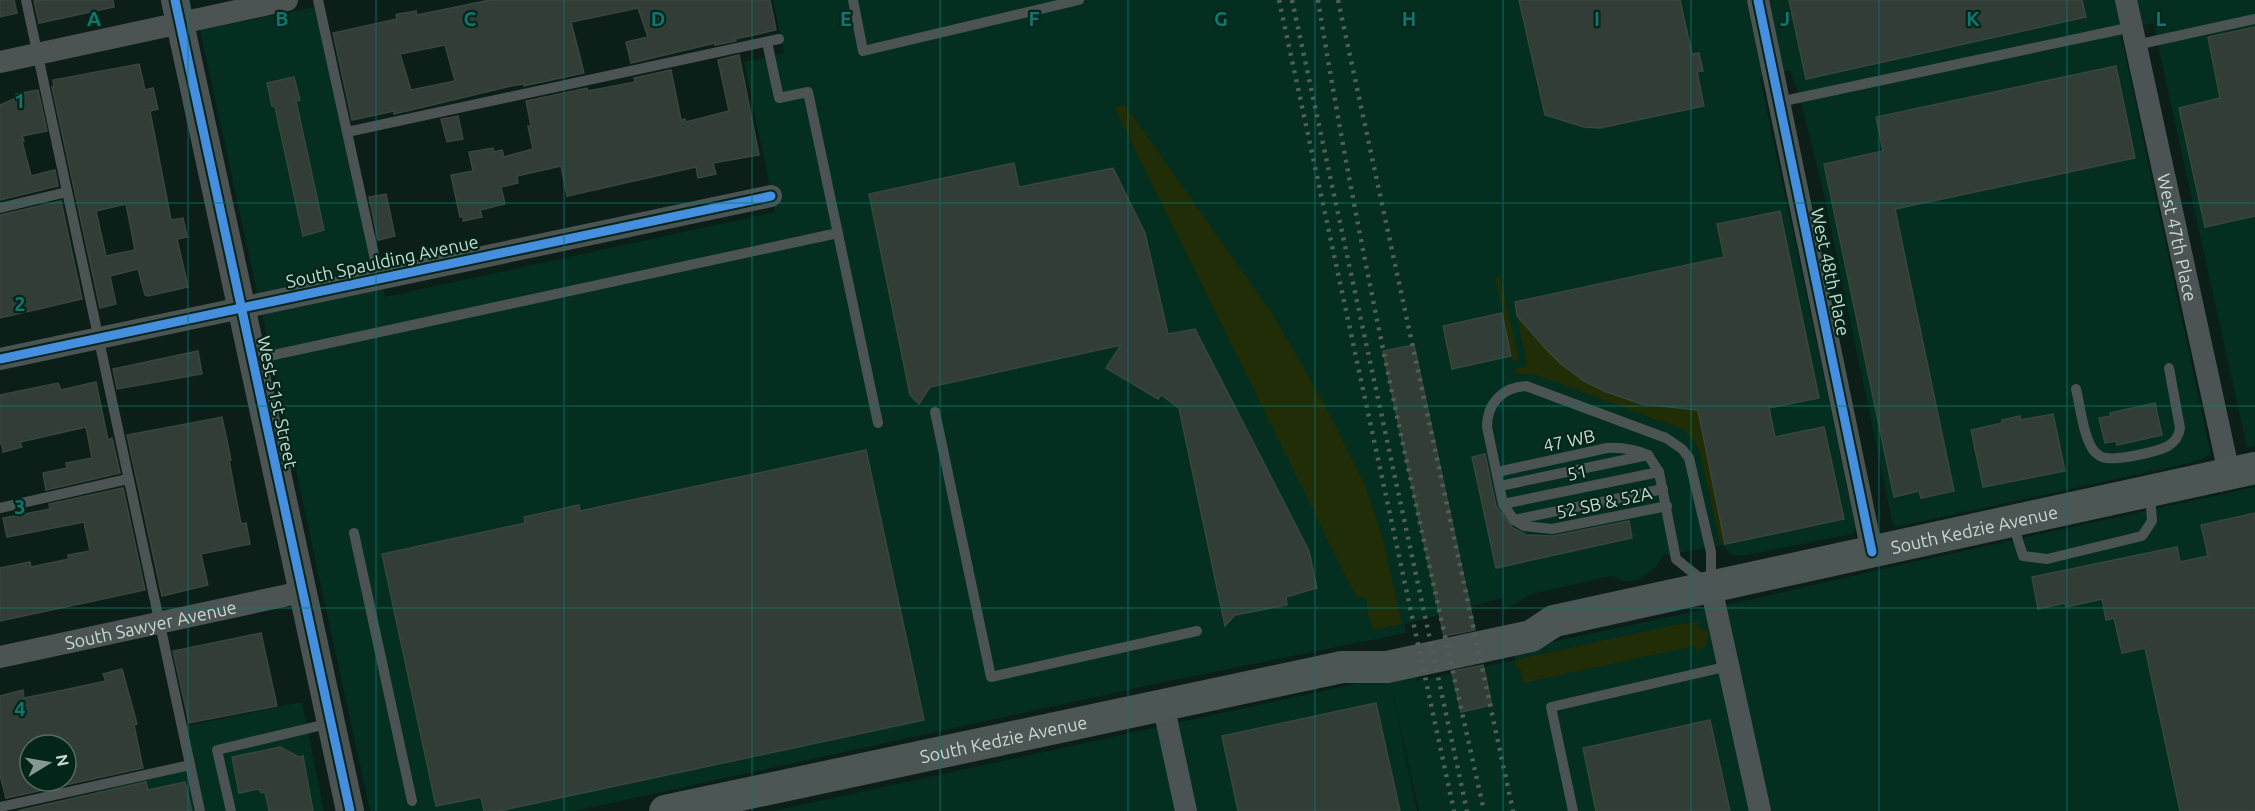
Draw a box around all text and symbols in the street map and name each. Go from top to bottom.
text: A [87,7,101,30]
text: B [275,7,289,30]
text: C [464,7,477,30]
text: D [651,7,665,30]
text: E [840,7,852,30]
text: F [1028,7,1040,30]
text: G [1214,7,1228,30]
text: H [1402,7,1416,30]
text: I [1594,7,1600,30]
text: J [1780,7,1790,30]
text: K [1966,7,1980,30]
text: L [2156,7,2167,30]
text: 1 [14,89,26,112]
street label: West 47th Place [2154,172,2201,303]
street label: West 48th Place [1808,206,1854,338]
street label: South Spaulding Avenue [284,231,480,291]
text: 2 [14,292,26,315]
street label: West 51st Street [254,334,302,470]
street label: 47 WB [1541,425,1597,455]
street label: 51 [1565,460,1589,484]
street label: 52 SB & 52A [1554,482,1654,522]
text: 3 [14,495,26,518]
street label: South Kedzie Avenue [1889,501,2060,557]
street label: South Sawyer Avenue [63,596,238,653]
text: 4 [14,697,26,720]
street label: South Kedzie Avenue [918,712,1089,767]
north arrow [18,733,78,793]
text: N [53,753,73,768]

